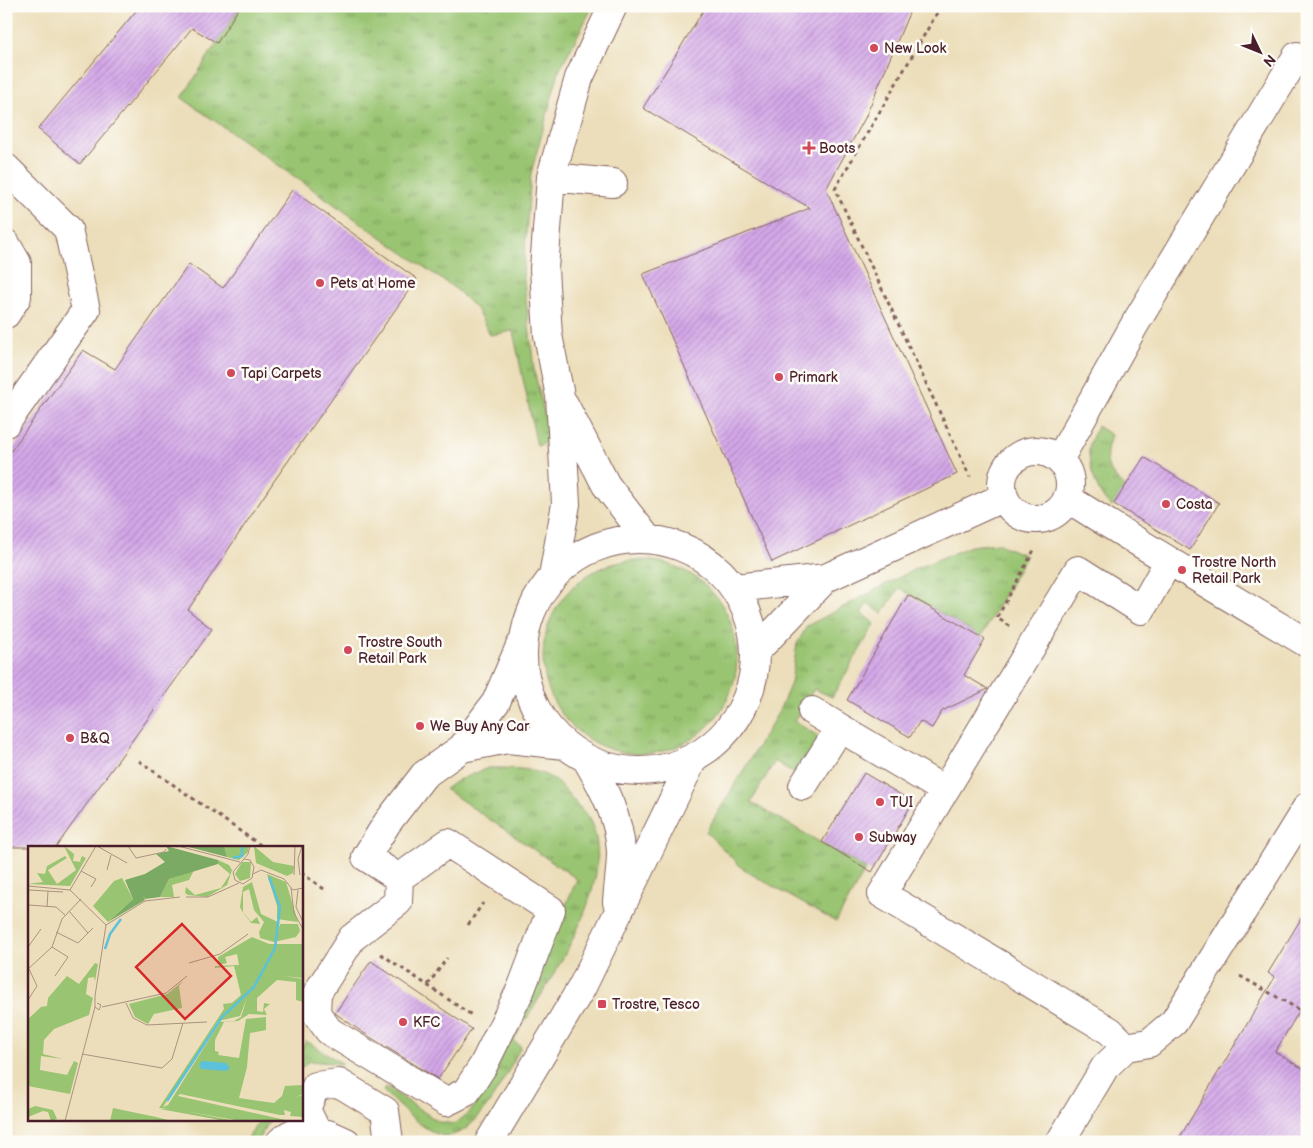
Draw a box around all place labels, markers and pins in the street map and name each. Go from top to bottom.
place label: New Look [884,40,947,57]
marker: New Look [868,42,880,54]
place label: Boots [819,140,855,157]
marker: Boots [803,142,815,154]
place label: Pets at Home [330,275,415,292]
marker: Pets at Home [314,277,326,289]
place label: Tapi Carpets [241,365,322,382]
marker: Tapi Carpets [225,367,237,379]
place label: Primark [789,369,838,386]
marker: Primark [773,371,785,383]
place label: Costa [1176,496,1213,513]
marker: Costa [1160,498,1172,510]
place label: Trostre North Retail Park [1192,554,1277,587]
marker: Trostre North Retail Park [1176,564,1188,576]
place label: Trostre South Retail Park [358,634,443,667]
marker: Trostre South Retail Park [342,644,354,656]
place label: We Buy Any Car [430,718,530,735]
marker: We Buy Any Car [414,720,426,732]
place label: B&Q [80,730,110,747]
marker: B&Q [64,732,76,744]
place label: TUI [890,794,913,811]
marker: TUI [874,796,886,808]
place label: Subway [869,829,917,846]
marker: Subway [853,831,865,843]
place label: Trostre, Tesco [612,996,700,1013]
marker: Trostre, Tesco [596,998,608,1010]
place label: KFC [413,1014,440,1031]
marker: KFC [397,1016,409,1028]

